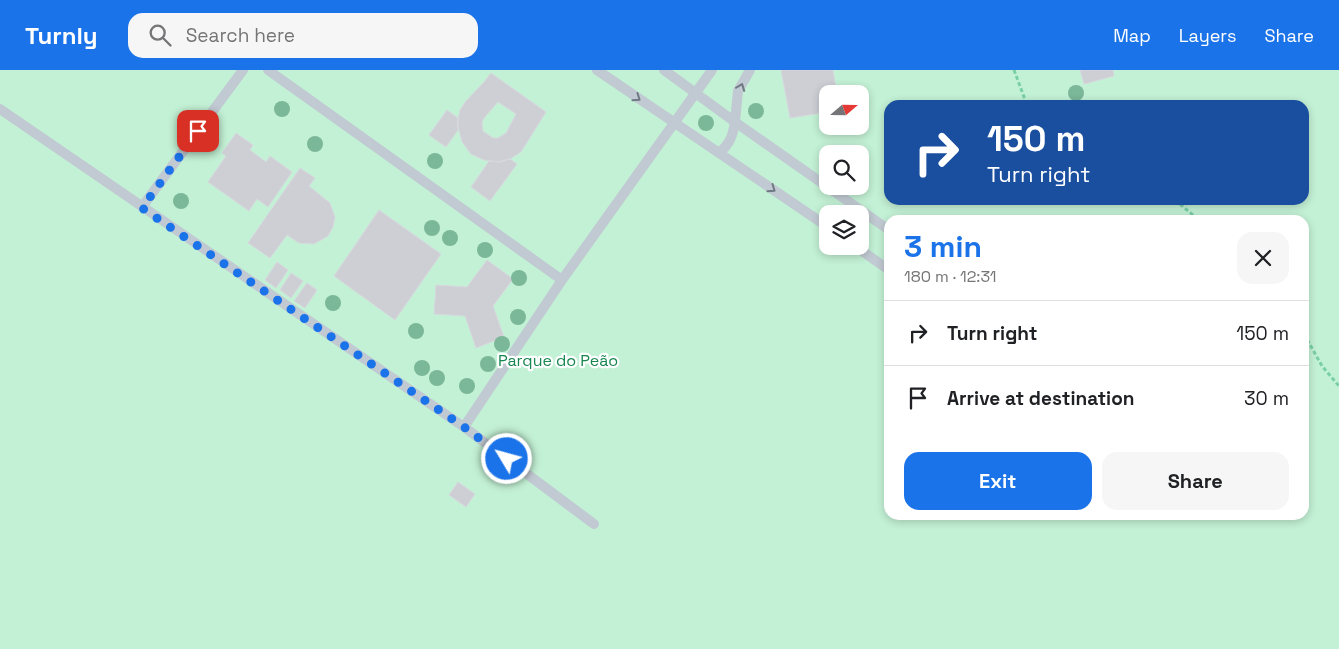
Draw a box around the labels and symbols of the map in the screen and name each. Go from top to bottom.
one-way arrow [735,83,745,92]
north arrow [819,85,869,135]
one-way arrow [631,92,641,101]
pin [177,110,219,152]
one-way arrow [766,183,775,192]
park label: Parque do Peão [498,350,618,371]
position arrow [480,432,532,484]

